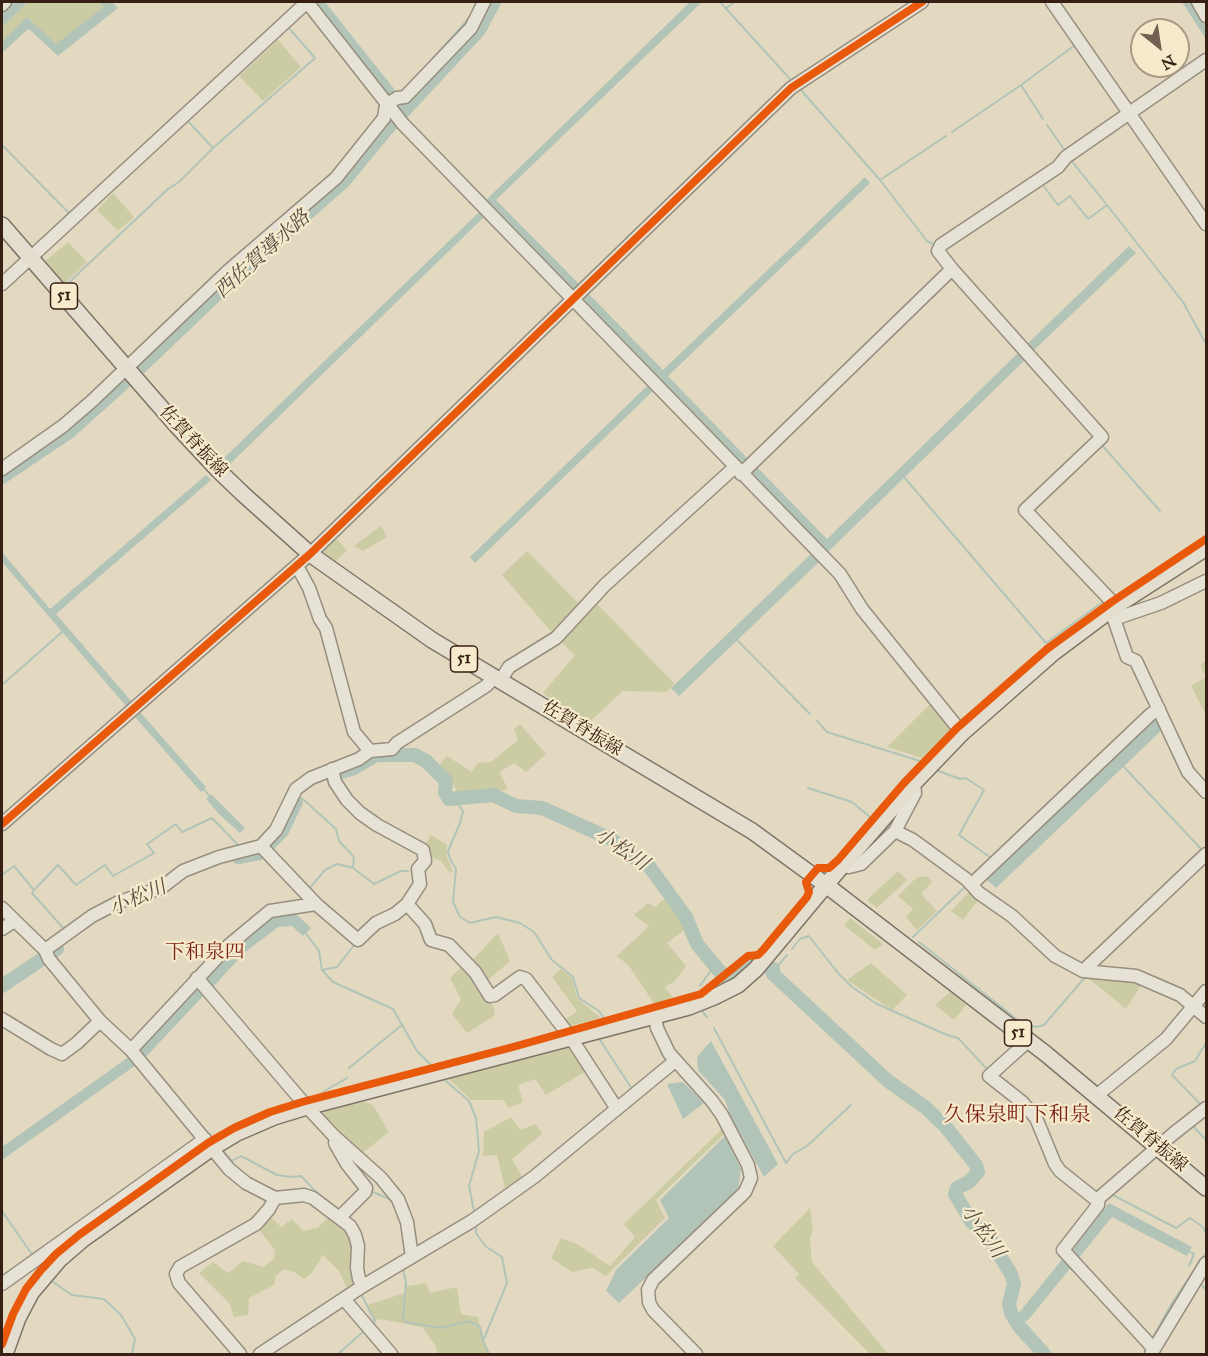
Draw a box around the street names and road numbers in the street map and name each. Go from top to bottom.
road number: 51 [50,283,78,309]
street label: 佐賀脊振線 [154,402,232,482]
road number: 51 [450,646,478,672]
street label: 佐賀脊振線 [538,697,626,761]
road number: 51 [1004,1020,1032,1046]
street label: 佐賀脊振線 [1109,1103,1191,1177]

